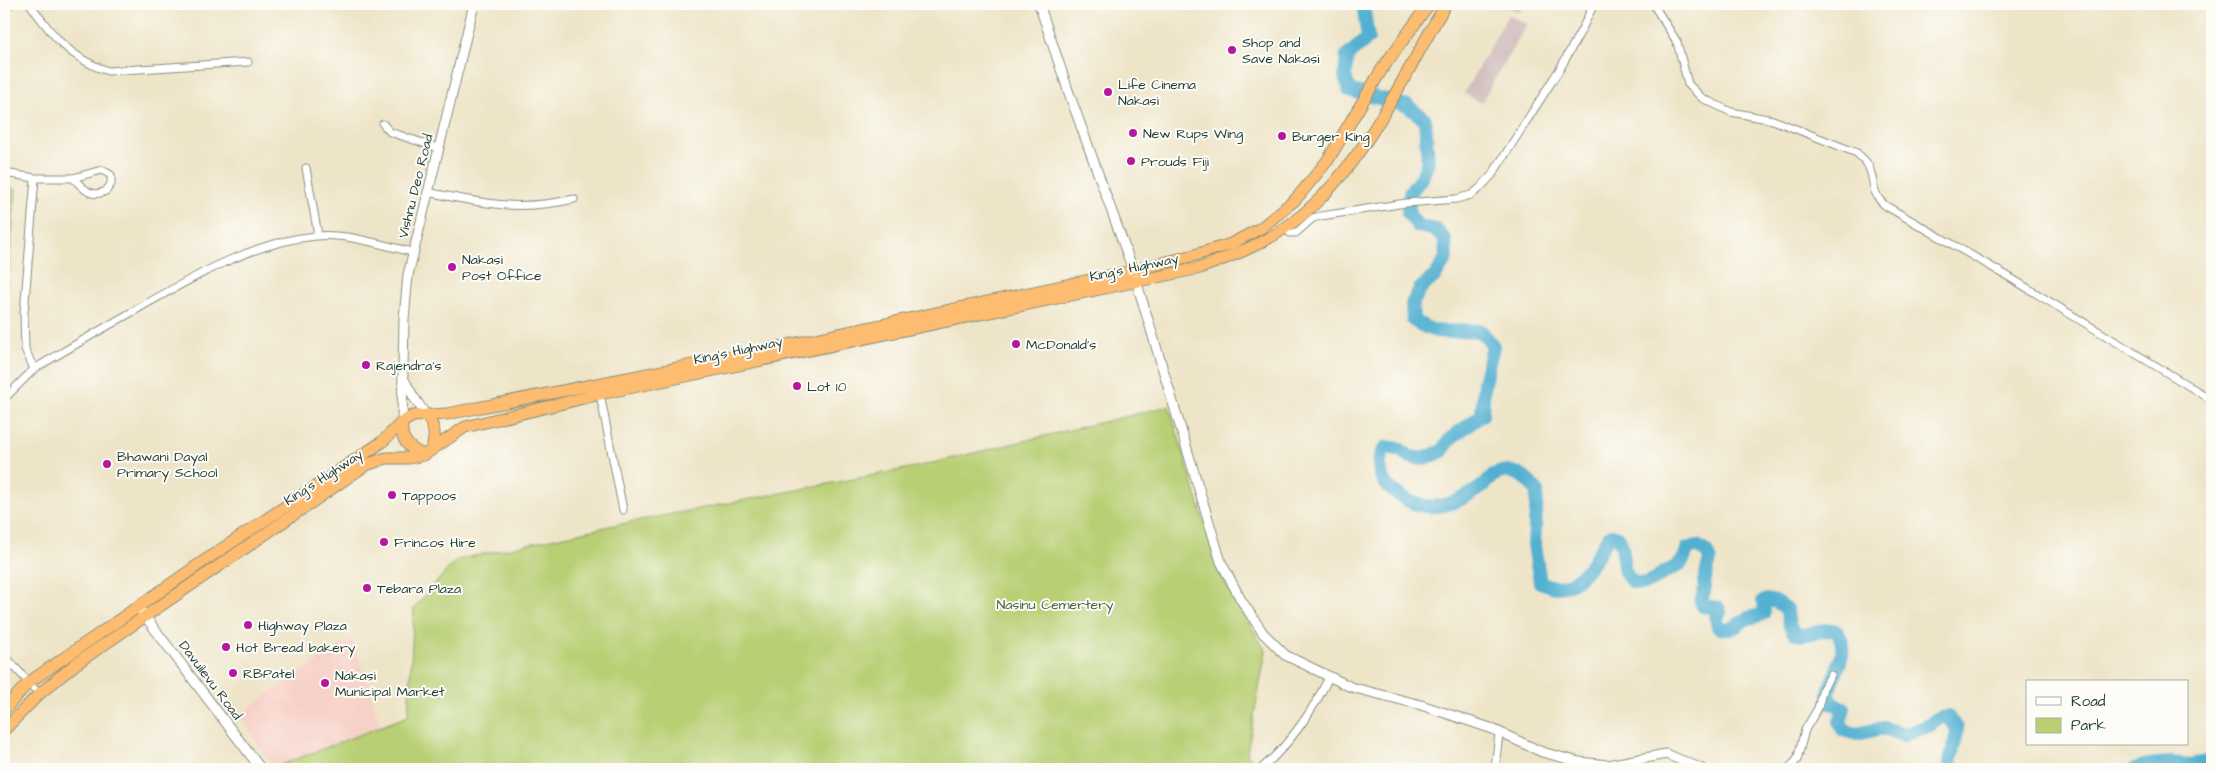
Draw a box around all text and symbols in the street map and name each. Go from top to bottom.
place label: Shop and Save Nakasi [1242,33,1319,69]
marker: Shop and Save Nakasi [1226,44,1238,56]
place label: Life Cinema Nakasi [1118,75,1196,111]
marker: Life Cinema Nakasi [1102,86,1114,98]
place label: New Rups Wing [1143,124,1243,144]
marker: New Rups Wing [1127,127,1139,139]
place label: Burger King [1292,127,1370,147]
marker: Burger King [1276,130,1288,142]
street label: Vishnu Deo Road [393,132,439,241]
place label: Prouds Fiji [1141,152,1209,172]
marker: Prouds Fiji [1125,155,1137,167]
street label: King's Highway [1088,249,1181,287]
place label: Nakasi Post Office [462,250,542,286]
marker: Nakasi Post Office [446,261,458,273]
street label: King's Highway [692,332,785,370]
place label: McDonald's [1026,335,1096,355]
marker: McDonald's [1010,338,1022,350]
place label: Rajendra's [376,356,442,376]
marker: Rajendra's [360,359,372,371]
place label: Lot 10 [807,377,847,397]
marker: Lot 10 [791,380,803,392]
street label: King's Highway [280,445,367,511]
place label: Bhawani Dayal Primary School [117,447,218,483]
marker: Bhawani Dayal Primary School [101,458,113,470]
place label: Tappoos [402,486,456,506]
marker: Tappoos [386,489,398,501]
place label: Frincos Hire [394,533,476,553]
marker: Frincos Hire [378,536,390,548]
place label: Tebara Plaza [377,579,461,599]
marker: Tebara Plaza [361,582,373,594]
park label: Nasinu Cemertery [996,595,1114,615]
place label: Highway Plaza [258,616,347,636]
marker: Highway Plaza [242,619,254,631]
street label: Davuilevu Road [174,637,247,724]
place label: Hot Bread bakery [236,638,356,658]
marker: Hot Bread bakery [220,641,232,653]
place label: RBPatel [243,664,294,684]
place label: Nakasi Municipal Market [335,666,445,702]
marker: RBPatel [227,667,239,679]
marker: Nakasi Municipal Market [319,677,331,689]
legend [2026,680,2188,746]
text: Road [2071,691,2106,712]
text: Park [2071,715,2106,736]

